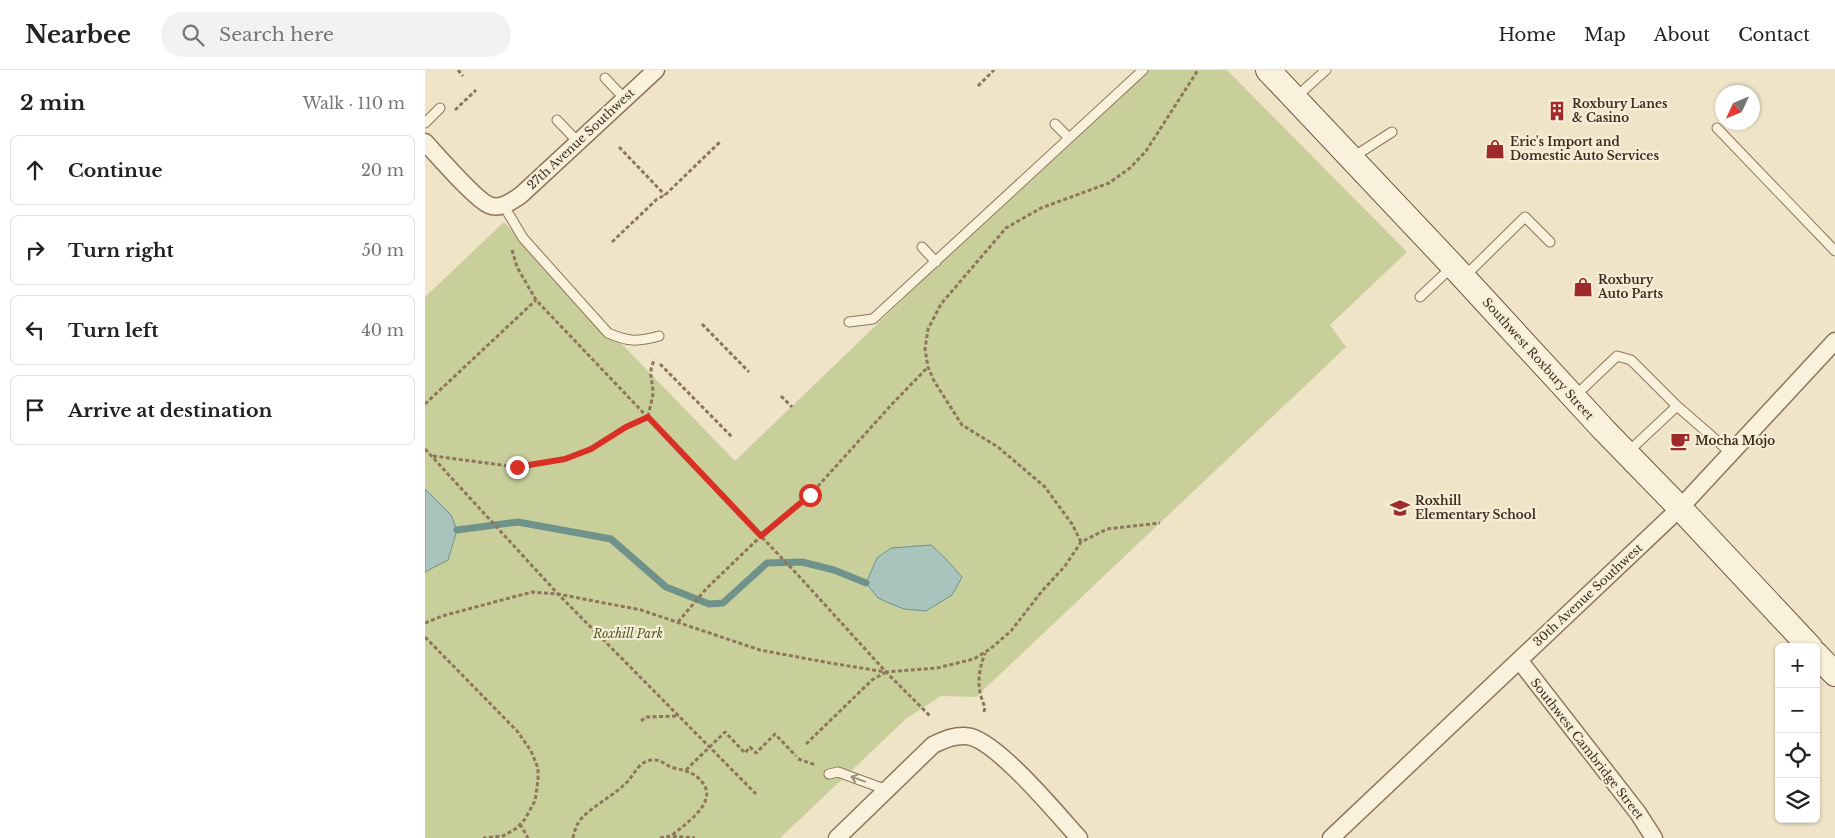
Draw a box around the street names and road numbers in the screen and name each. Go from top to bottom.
street label: 27th Avenue Southwest [524,85,638,192]
street label: Southwest Roxbury Street [1480,295,1598,423]
street label: 30th Avenue Southwest [1530,540,1646,649]
street label: Southwest Cambridge Street [1528,675,1647,823]

